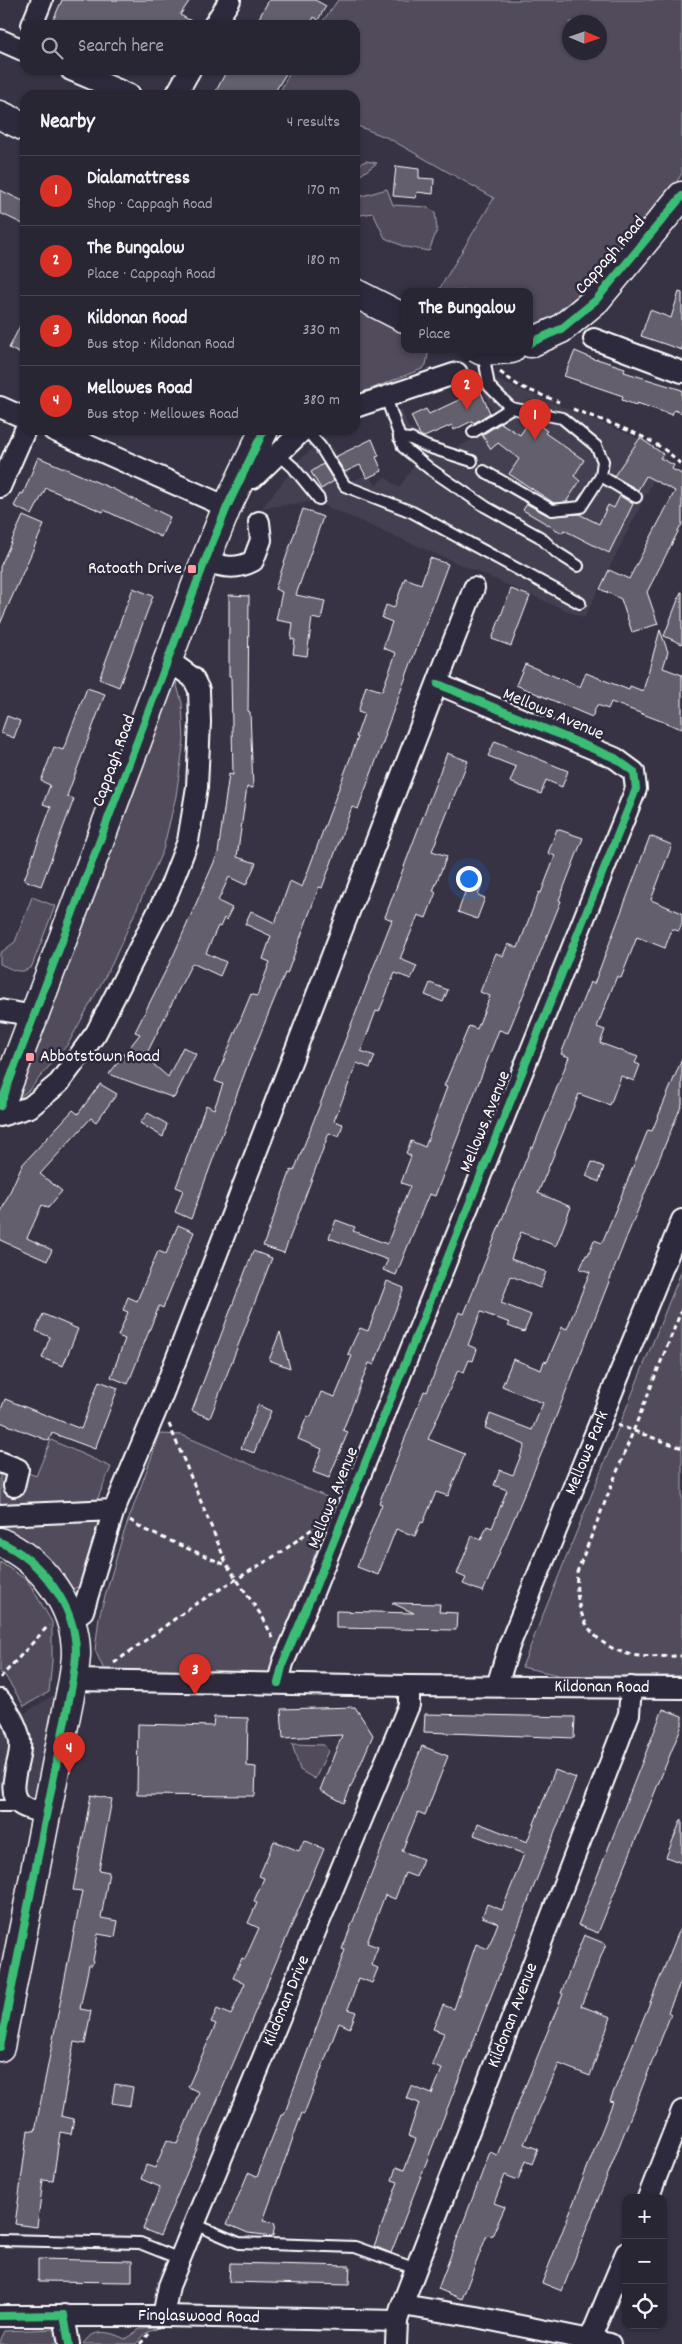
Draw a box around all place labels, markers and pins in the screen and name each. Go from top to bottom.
pin: 2 [451,369,483,410]
pin: 1 [519,399,551,440]
place label: Ratoath Drive [88,557,182,582]
marker: Ratoath Drive [186,563,198,575]
place label: Abbotstown Road [40,1045,160,1070]
marker: Abbotstown Road [24,1051,36,1063]
pin: 3 [179,1654,211,1695]
pin: 4 [53,1732,85,1773]

